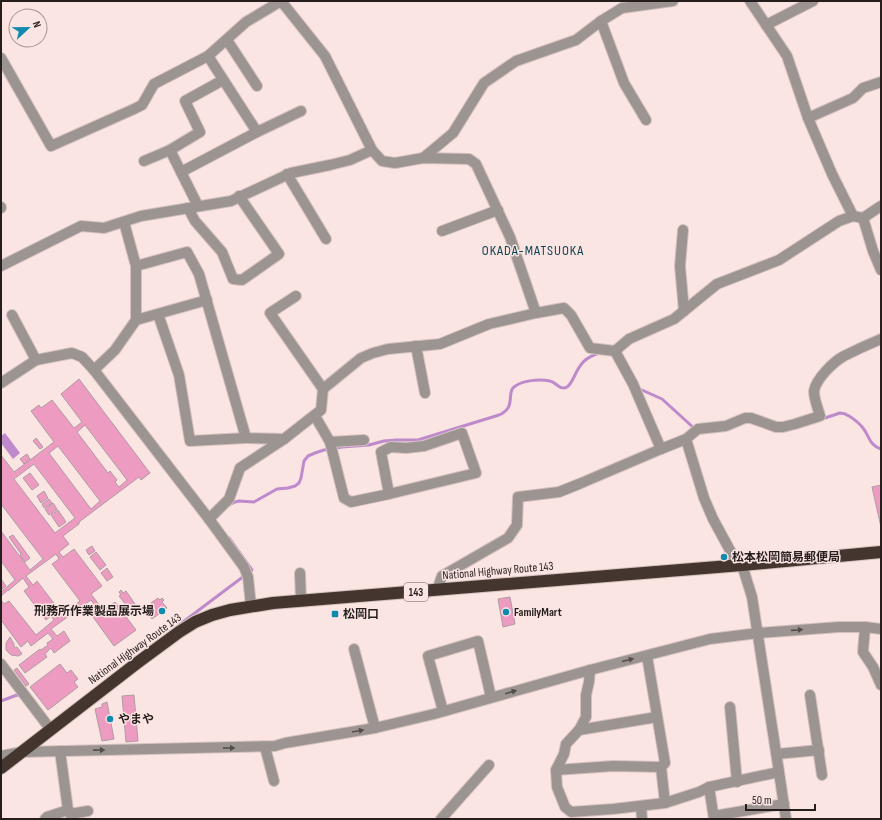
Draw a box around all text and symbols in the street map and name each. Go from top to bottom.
north arrow [8,8,48,48]
text: N [30,19,44,30]
district label: OKADA-MATSUOKA [482,242,584,259]
place label: 松本松岡簡易郵便局 [732,550,840,565]
marker: 松本松岡簡易郵便局 [719,552,729,562]
street label: National Highway Route 143 [442,559,554,583]
road number: 143 [404,583,428,601]
place label: 刑務所作業製品展示場 [34,604,154,619]
place label: FamilyMart [514,605,562,620]
marker: 刑務所作業製品展示場 [157,606,167,616]
place label: 松岡口 [343,607,379,622]
marker: FamilyMart [501,607,511,617]
marker: 松岡口 [330,609,340,619]
street label: National Highway Route 143 [86,610,184,688]
one-way arrow [791,627,803,634]
one-way arrow [621,657,634,663]
one-way arrow [505,689,517,695]
place label: やまや [118,712,154,727]
marker: やまや [105,714,115,724]
one-way arrow [352,728,364,734]
one-way arrow [223,745,236,751]
one-way arrow [93,747,106,753]
scale bar [746,786,815,812]
text: 50 m [752,793,772,808]

